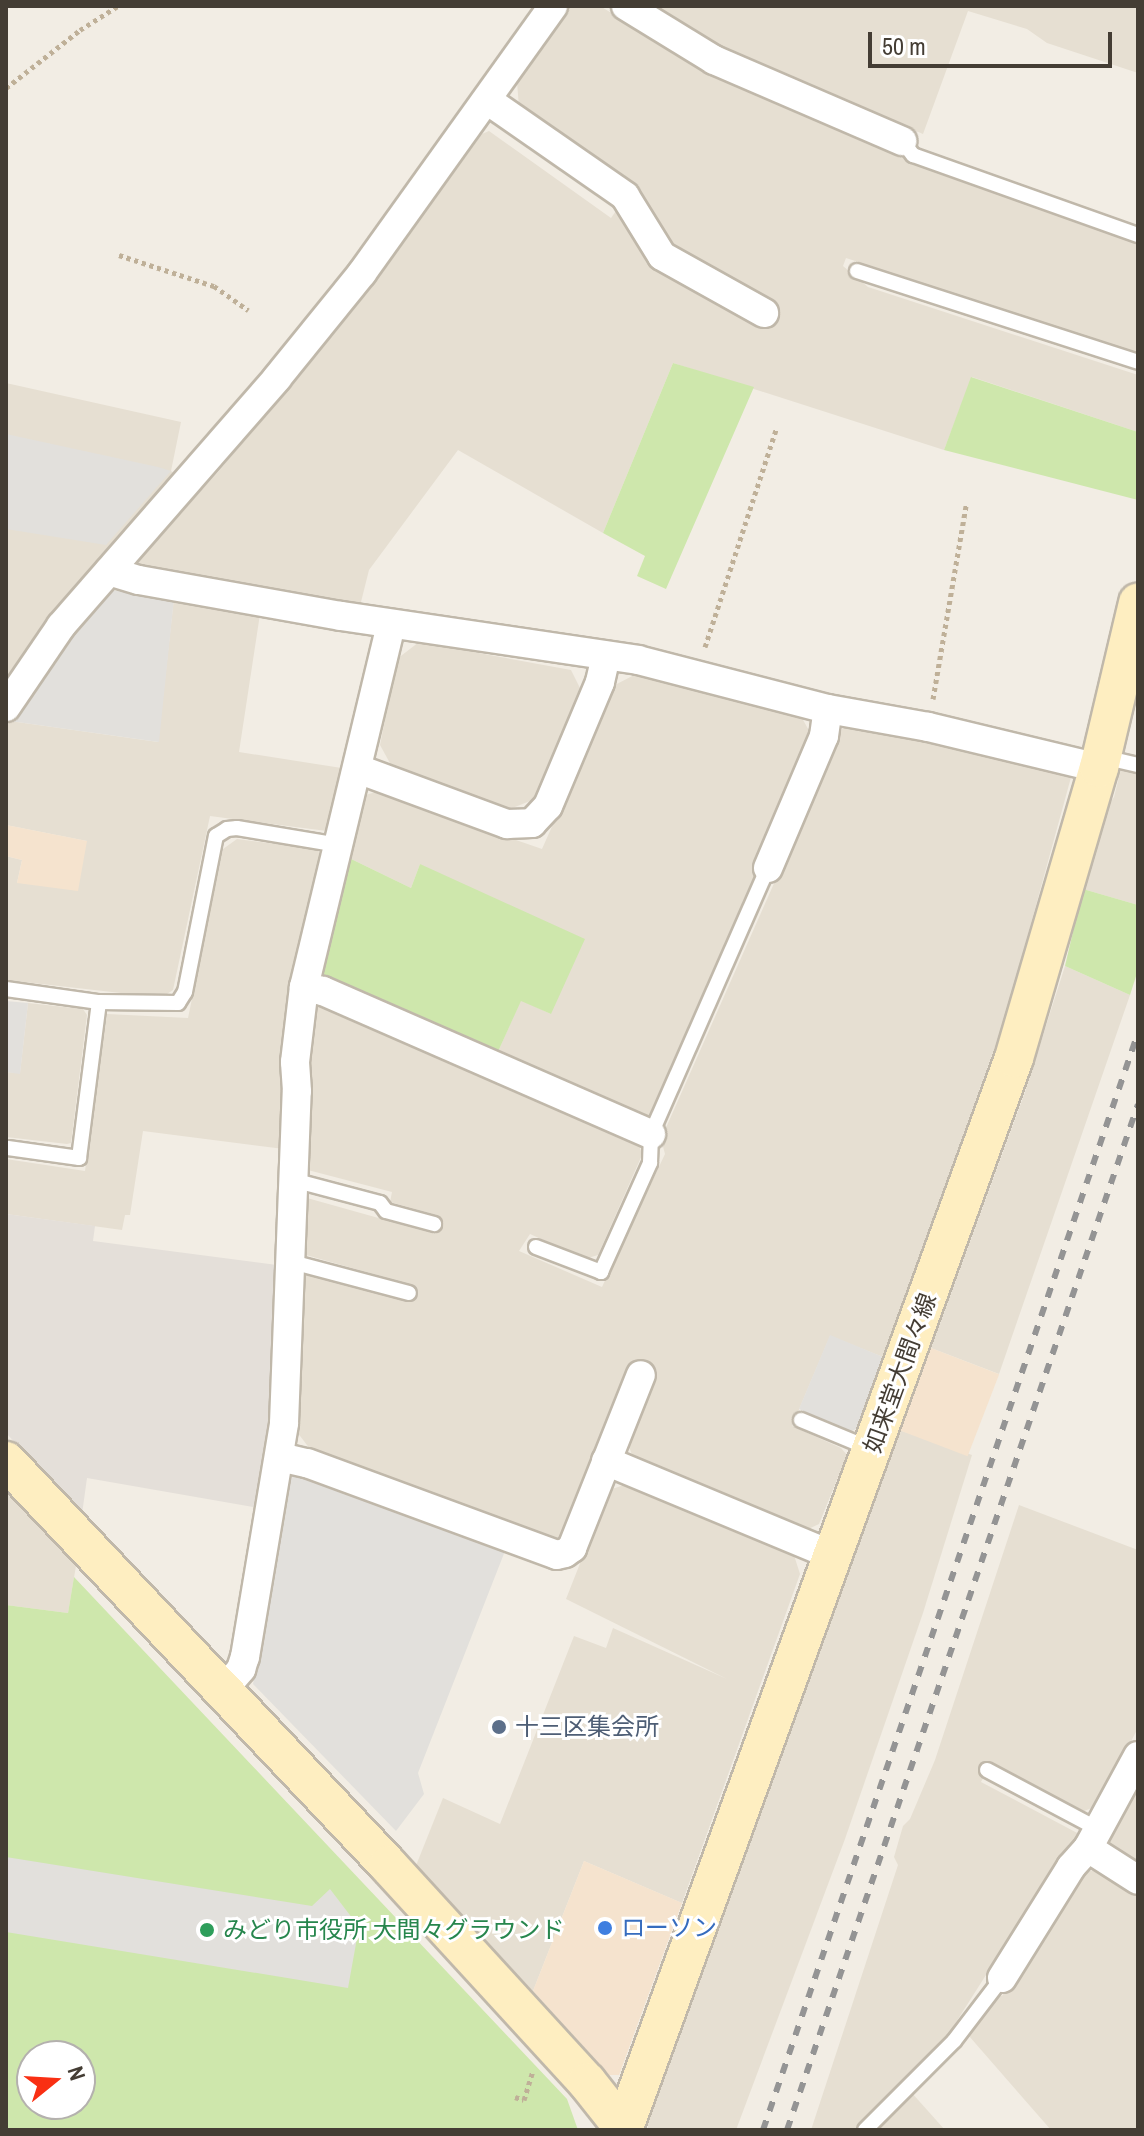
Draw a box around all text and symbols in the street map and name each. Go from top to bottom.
scale bar [872,16,1116,66]
text: 50 m [882,30,926,62]
street label: 如来堂大間々線 [858,1289,942,1457]
place label: 十三区集会所 [515,1713,659,1741]
marker: 十三区集会所 [490,1718,508,1736]
place label: ローソン [621,1914,717,1942]
place label: みどり市役所 大間々グラウンド [223,1916,564,1944]
marker: ローソン [596,1919,614,1937]
marker: みどり市役所 大間々グラウンド [198,1921,216,1939]
north arrow [16,2040,96,2120]
text: N [61,2062,93,2084]

